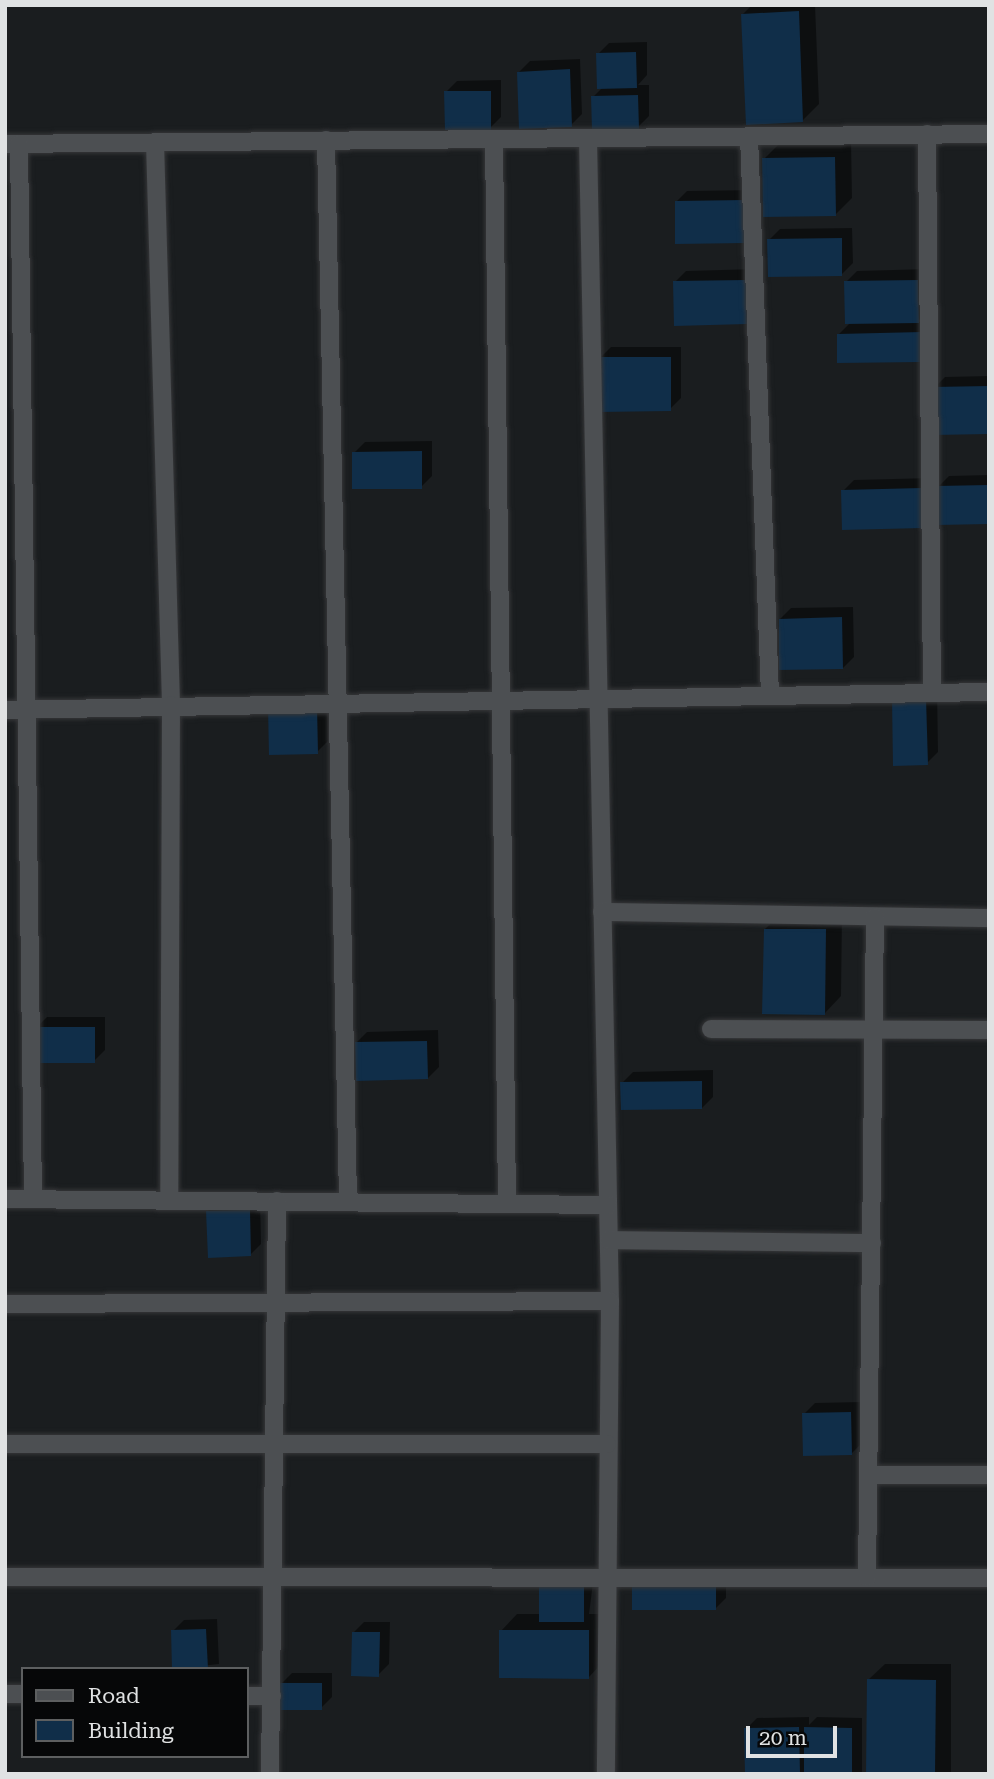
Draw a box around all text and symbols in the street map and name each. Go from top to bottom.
legend [21,1667,248,1758]
text: Road [88,1684,140,1708]
scale bar [749,1712,840,1756]
text: Building [88,1719,174,1743]
text: 20 m [759,1726,807,1750]

